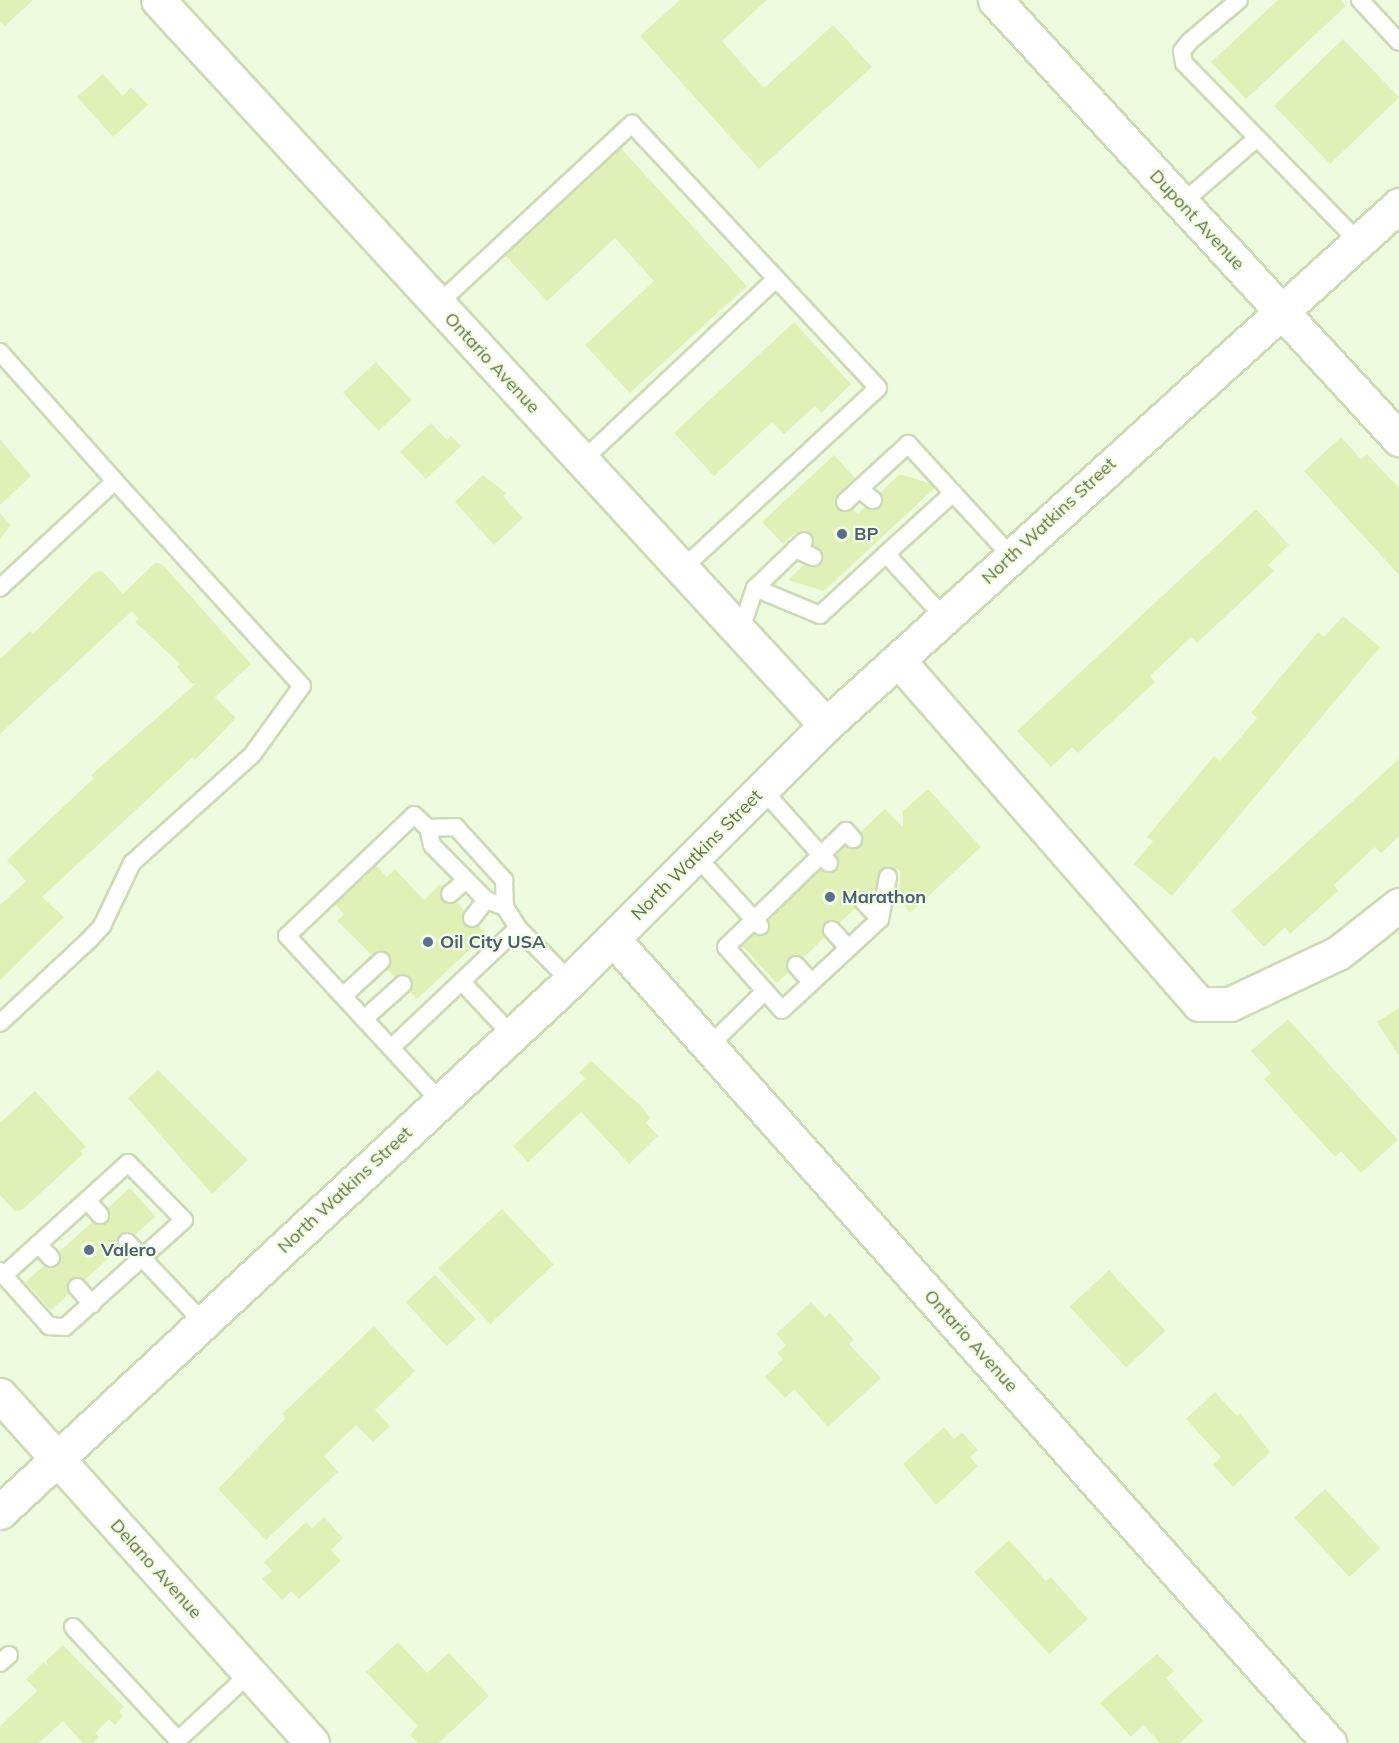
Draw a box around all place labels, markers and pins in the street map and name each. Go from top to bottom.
place label: BP [854,523,878,545]
marker: BP [835,527,849,541]
place label: Marathon [842,886,926,908]
marker: Marathon [823,890,837,904]
place label: Oil City USA [440,931,546,953]
marker: Oil City USA [421,935,435,949]
place label: Valero [101,1239,156,1261]
marker: Valero [82,1243,96,1257]

